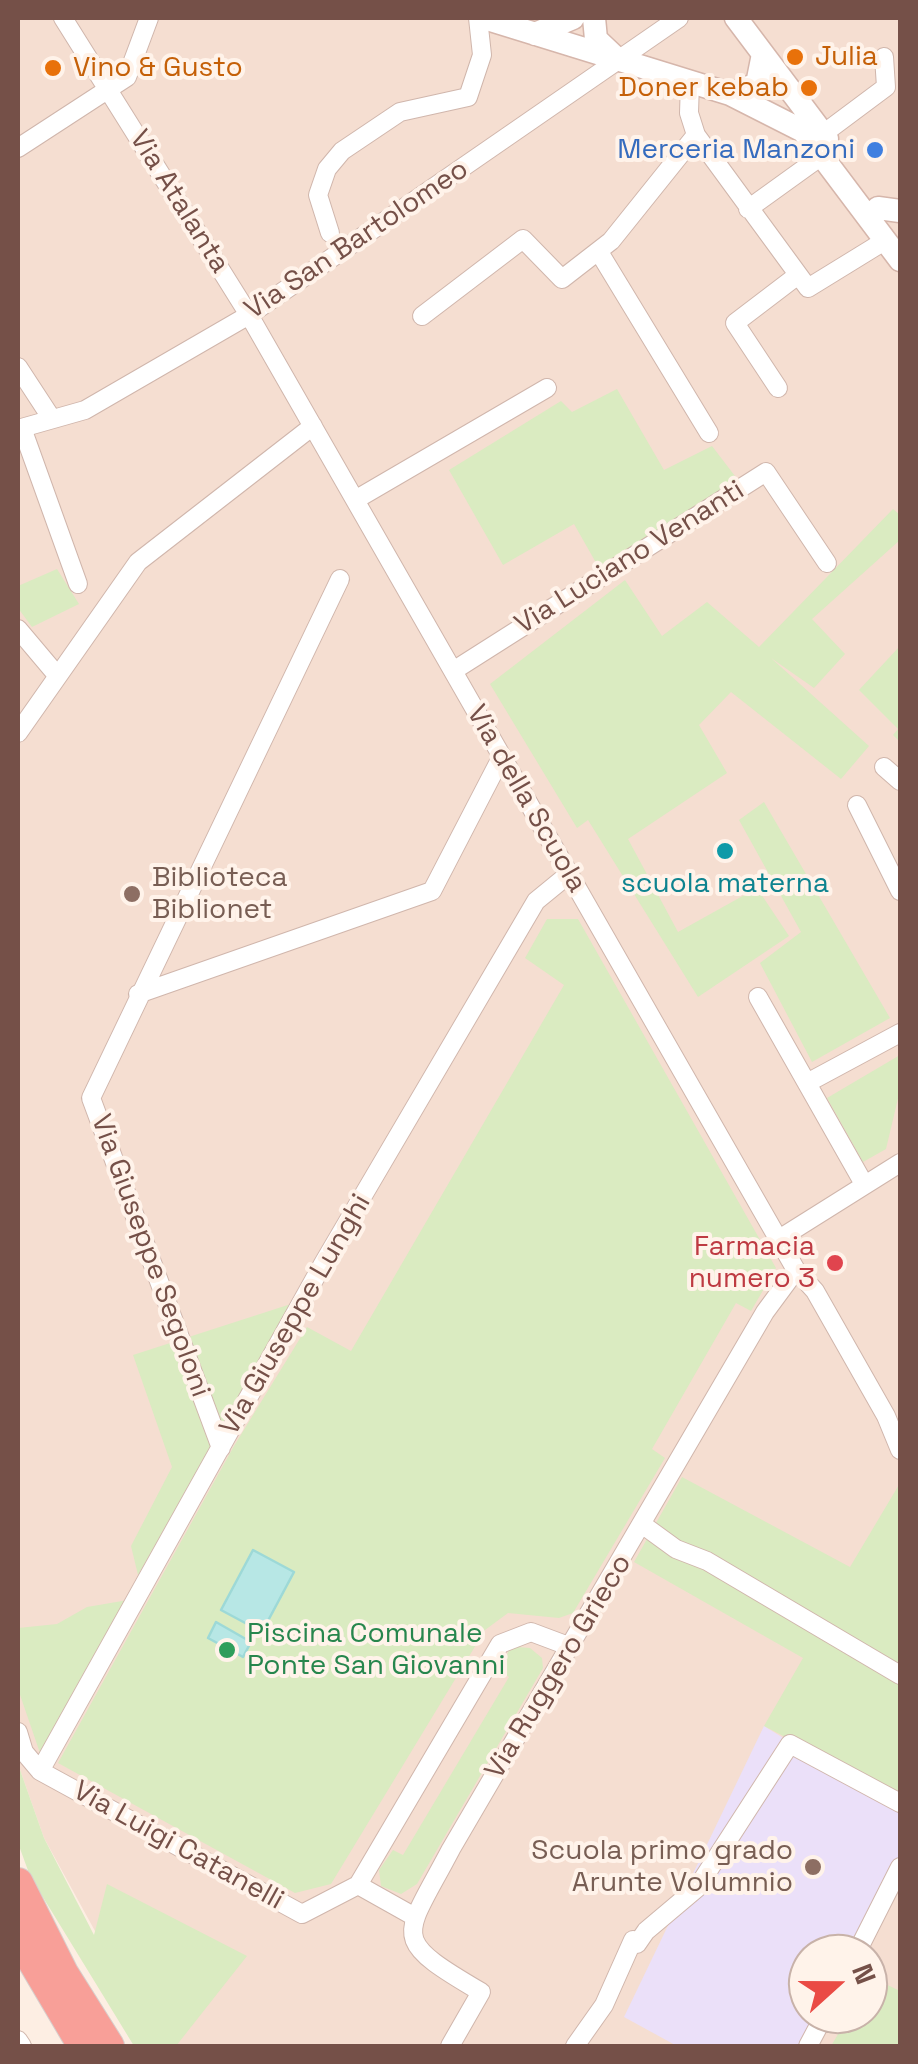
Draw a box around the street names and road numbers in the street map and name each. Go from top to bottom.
street label: Via Atalanta [122,124,236,280]
street label: Via San Bartolomeo [239,153,475,327]
street label: Via Luciano Venanti [509,474,751,642]
street label: Via della Scuola [459,699,593,899]
street label: Via Giuseppe Segoloni [83,1110,217,1402]
street label: Via Giuseppe Lunghi [213,1189,379,1441]
street label: Via Ruggero Grieco [479,1549,639,1785]
street label: Via Luigi Catanelli [67,1774,289,1918]

